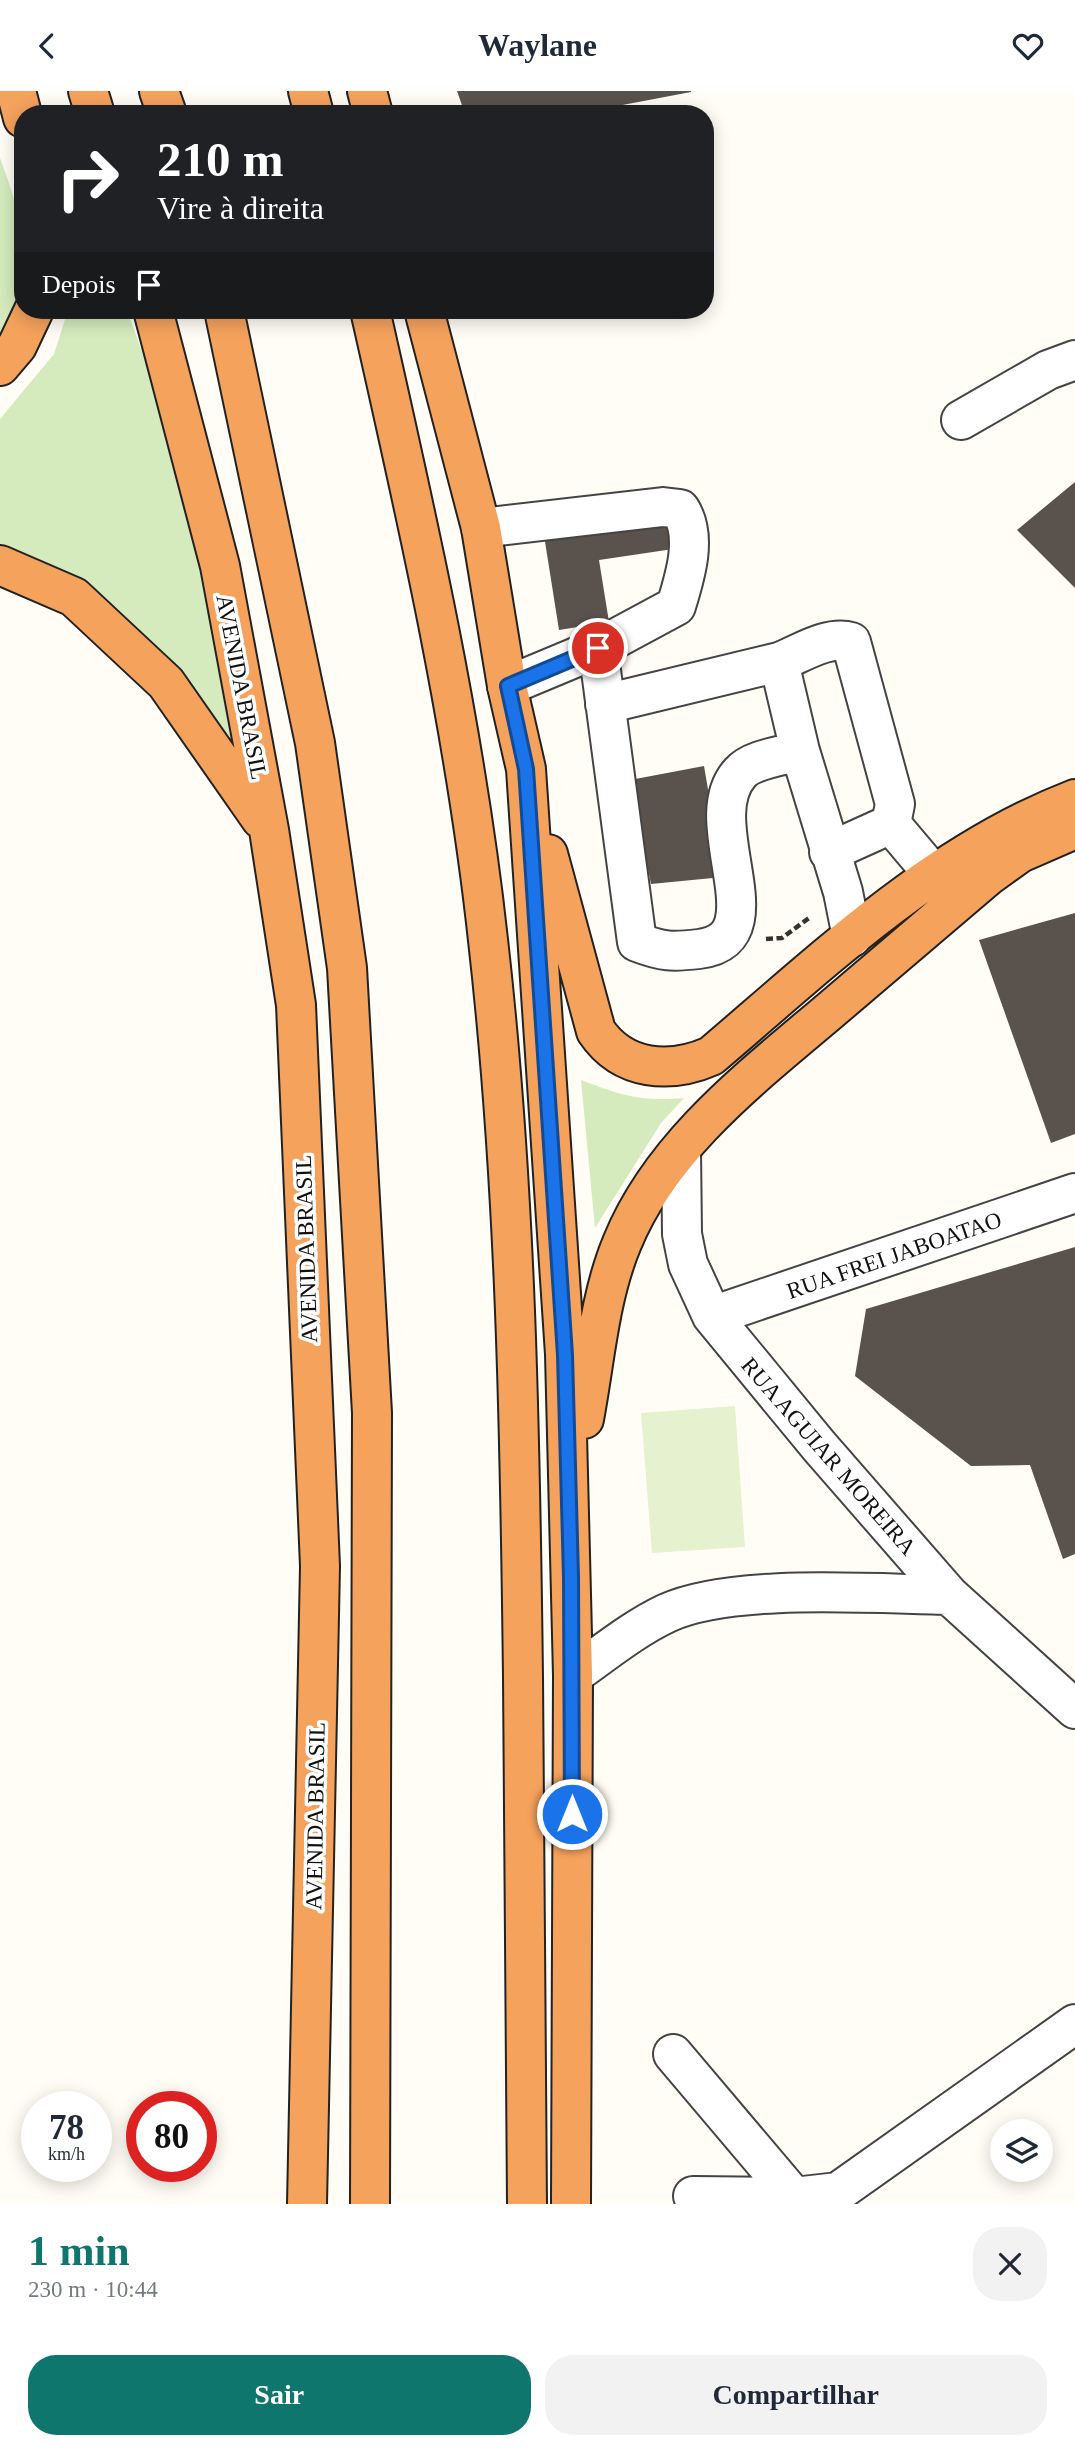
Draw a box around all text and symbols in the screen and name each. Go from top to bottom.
icon: back [28,27,66,65]
text: Waylane [478,27,597,63]
icon: heart [1009,27,1047,65]
text: 210 m [157,132,284,187]
icon: right [42,133,133,224]
text: Vire à direita [157,190,324,226]
icon: arrive [130,266,168,304]
text: Depois [42,270,116,299]
street label: AVENIDA BRASIL [211,592,272,782]
pin [568,618,628,678]
icon: arrive [579,629,617,667]
street label: AVENIDA BRASIL [291,1155,322,1343]
street label: RUA FREI JABOATAO [783,1207,1005,1304]
street label: RUA AGUIAR MOREIRA [736,1353,921,1560]
street label: AVENIDA BRASIL [301,1722,330,1910]
position arrow [535,1777,609,1851]
speed limit sign: 80 [126,2091,217,2182]
text: 78 [49,2108,84,2147]
map controls [990,2119,1053,2182]
button: layers [990,2119,1053,2182]
text: km/h [48,2144,85,2164]
button: close [973,2227,1047,2301]
text: 1 min [28,2228,130,2274]
text: 230 m · 10:44 [28,2277,158,2302]
button: Sair [28,2355,531,2435]
button: Compartilhar [545,2355,1047,2435]

